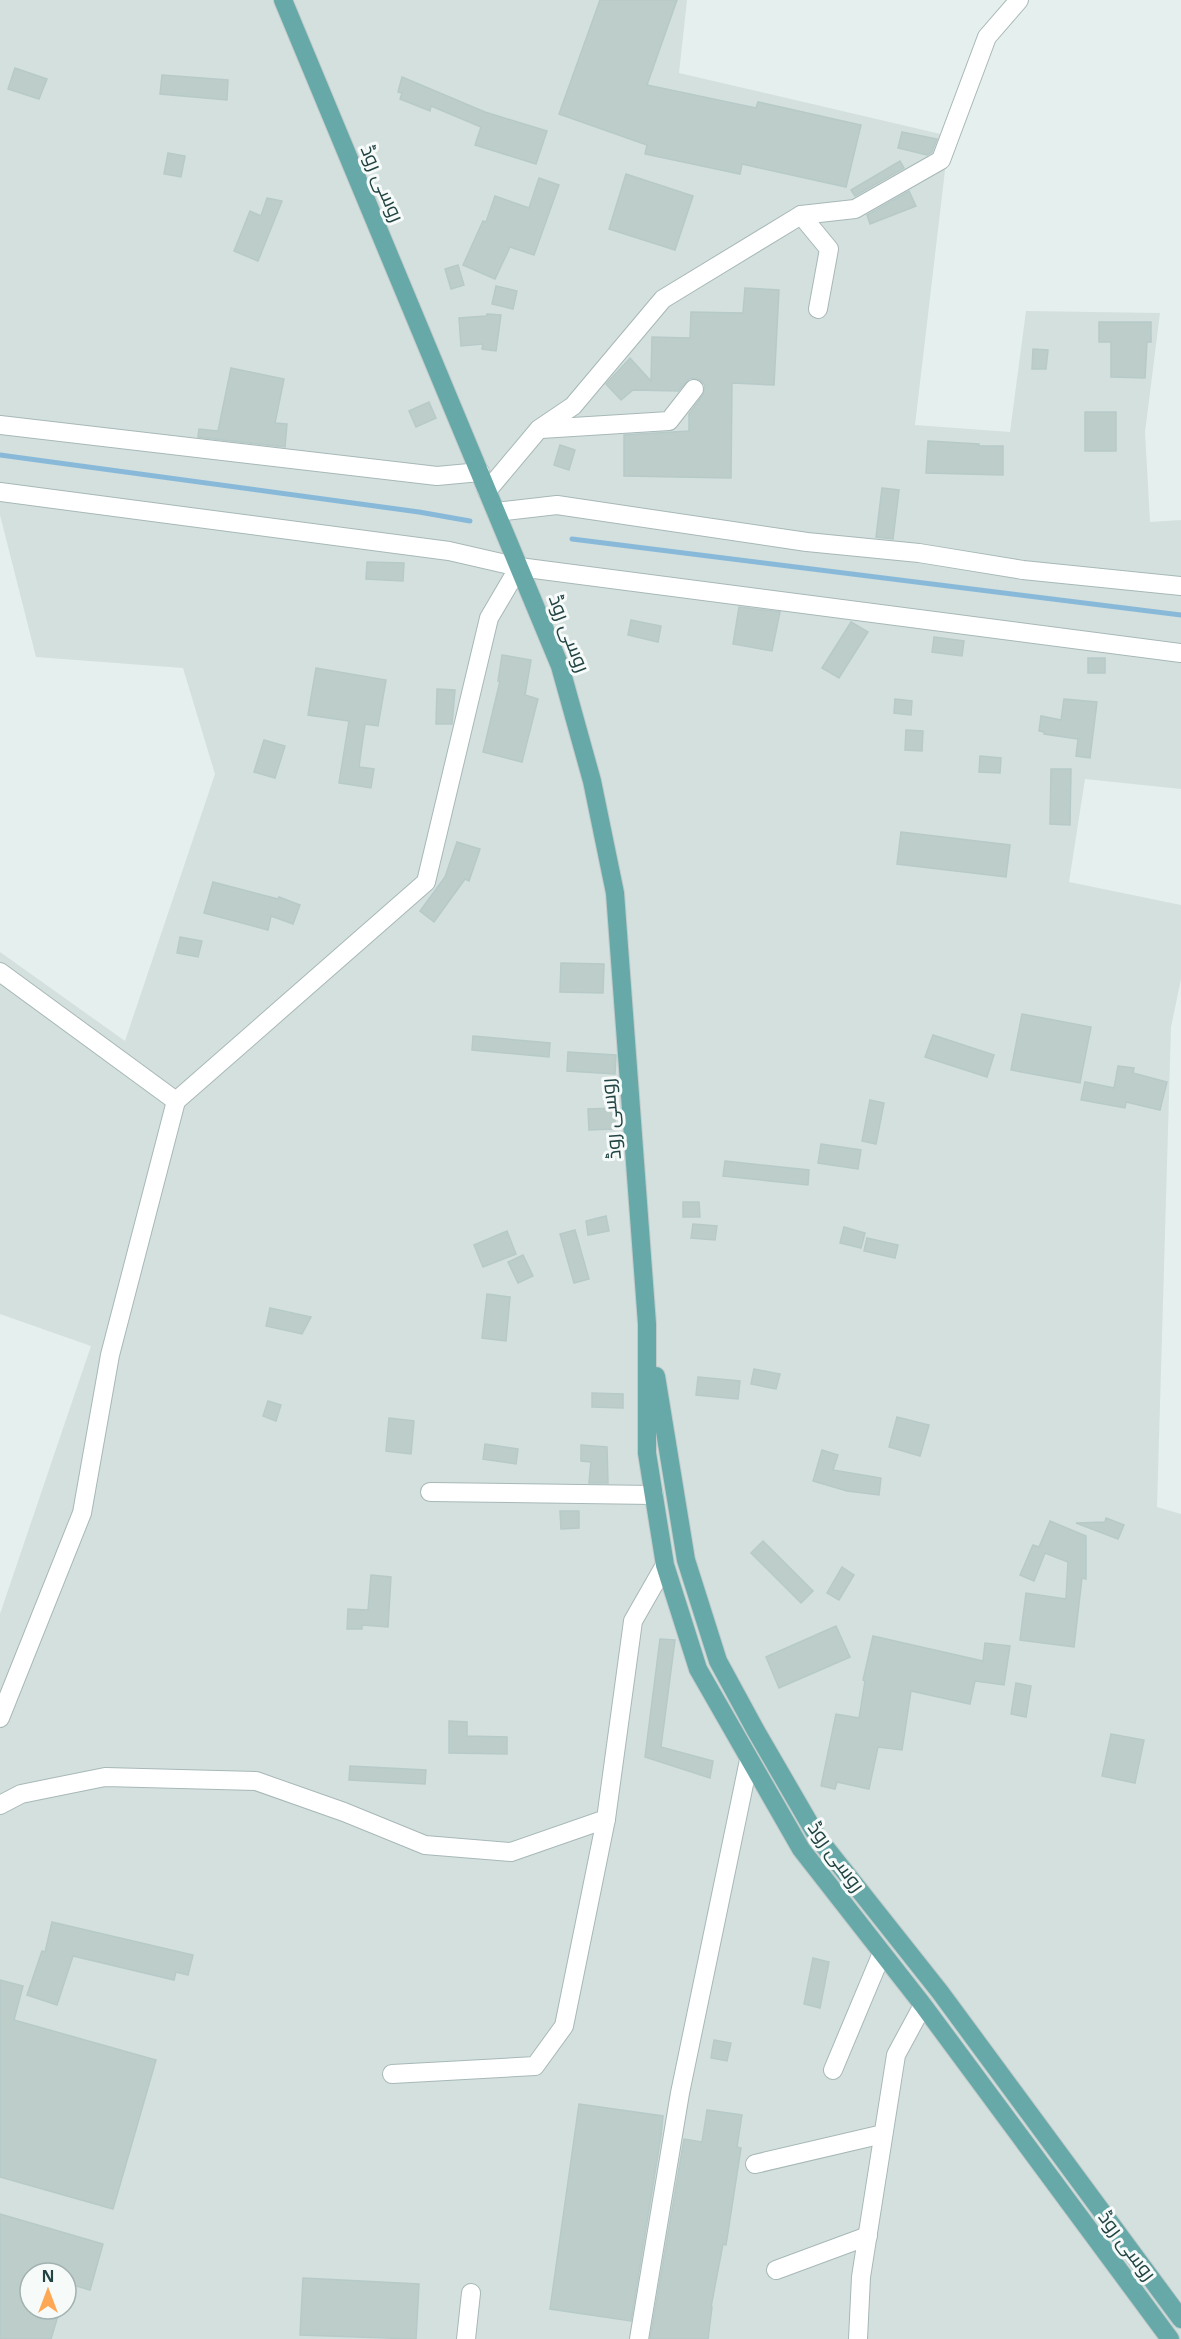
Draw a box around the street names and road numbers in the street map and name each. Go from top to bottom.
street label: روسی روڈ [355,140,411,226]
street label: روسی روڈ [543,590,597,676]
street label: روسی روڈ [593,1077,627,1161]
street label: روسی روڈ [802,1815,872,1897]
street label: روسی روڈ [1093,2204,1163,2286]

